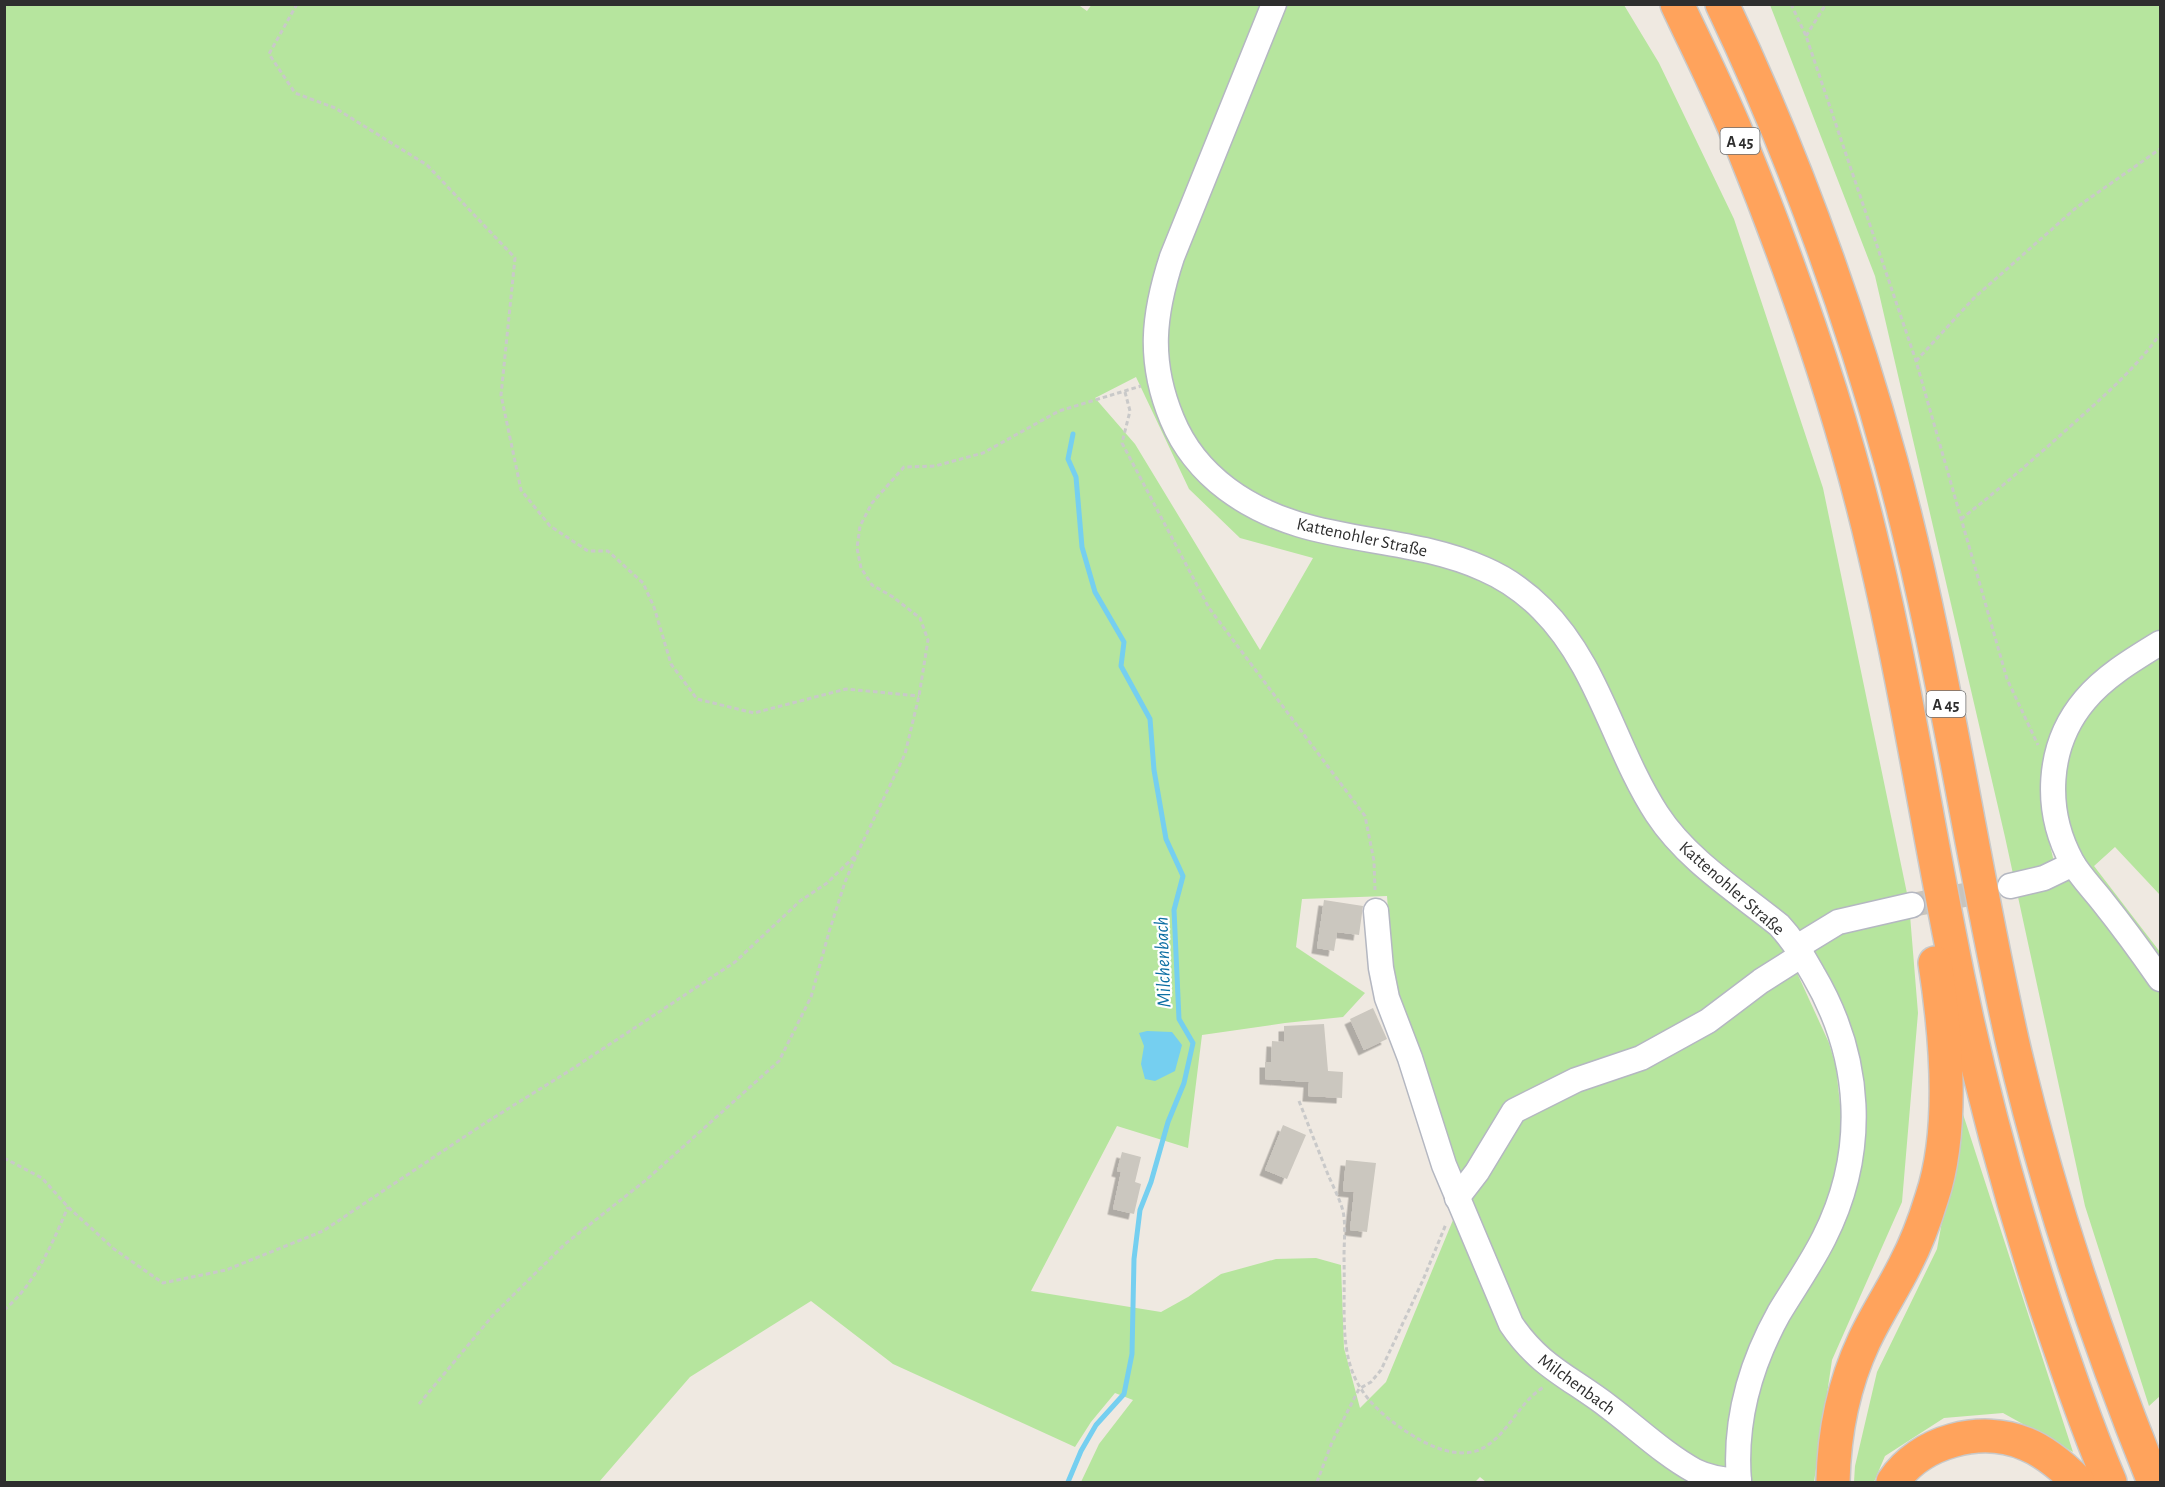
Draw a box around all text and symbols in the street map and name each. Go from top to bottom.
road number: A 45 [1720,128,1760,154]
street label: Kattenohler Straße [1295,515,1429,561]
road number: A 45 [1926,691,1966,717]
street label: Kattenohler Straße [1675,838,1787,939]
water label: Milchenbach [1151,916,1175,1008]
street label: Milchenbach [1534,1351,1618,1419]

